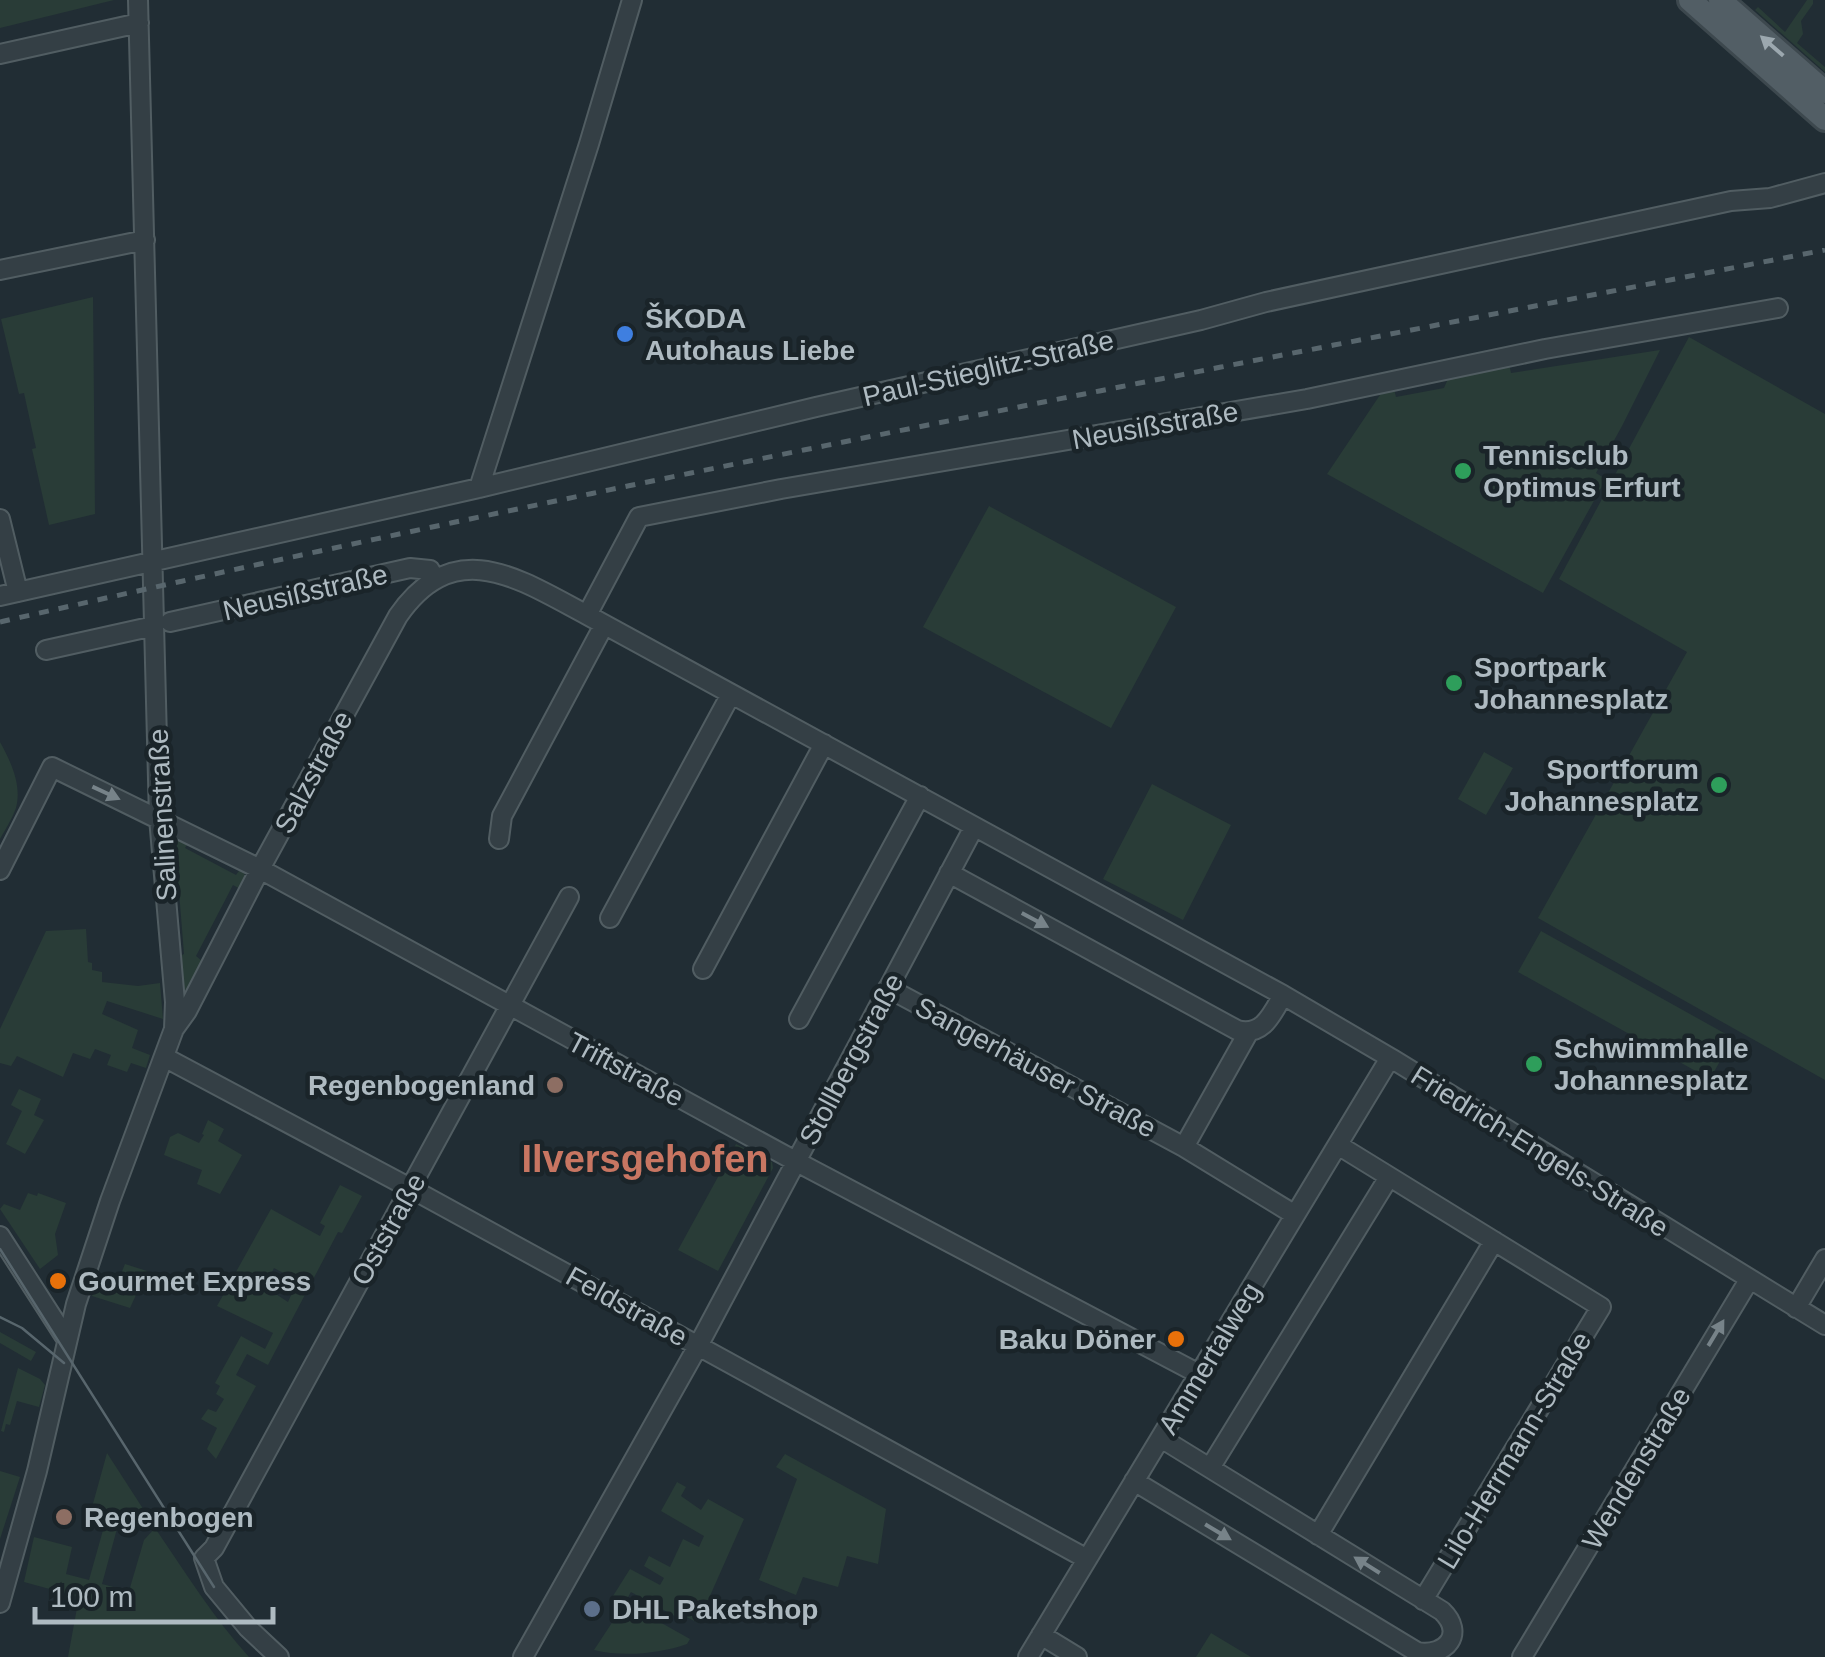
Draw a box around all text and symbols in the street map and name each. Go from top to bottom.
one-way arrow [1760,36,1785,58]
place label: ŠKODA Autohaus Liebe [645,302,855,366]
marker: ŠKODA Autohaus Liebe [614,323,636,345]
street label: Paul-Stieglitz-Straße [860,325,1117,412]
street label: Neusißstraße [1070,396,1241,455]
place label: Tennisclub Optimus Erfurt [1483,440,1681,503]
marker: Tennisclub Optimus Erfurt [1452,460,1474,482]
street label: Neusißstraße [220,558,390,626]
place label: Sportpark Johannesplatz [1474,652,1668,715]
marker: Sportpark Johannesplatz [1443,672,1465,694]
street label: Salzstraße [268,706,359,839]
street label: Salinenstraße [142,728,182,902]
place label: Sportforum Johannesplatz [1505,754,1699,817]
marker: Sportforum Johannesplatz [1708,774,1730,796]
one-way arrow [91,784,120,801]
one-way arrow [1020,911,1049,928]
street label: Stollbergstraße [793,968,910,1150]
street label: Sangerhäuser Straße [910,991,1161,1144]
street label: Triftstraße [563,1026,689,1113]
place label: Schwimmhalle Johannesplatz [1554,1033,1749,1096]
marker: Schwimmhalle Johannesplatz [1523,1053,1545,1075]
street label: Friedrich-Engels-Straße [1406,1060,1674,1243]
place label: Regenbogenland [308,1070,535,1101]
marker: Regenbogenland [544,1074,566,1096]
district label: Ilversgehofen [521,1138,769,1180]
street label: Oststraße [345,1168,432,1291]
street label: Feldstraße [561,1260,693,1352]
place label: Gourmet Express [78,1266,311,1297]
marker: Gourmet Express [47,1270,69,1292]
street label: Ammertalweg [1152,1277,1267,1440]
one-way arrow [1707,1319,1724,1347]
place label: Baku Döner [999,1324,1156,1355]
street label: Lilo-Herrmann-Straße [1431,1326,1597,1574]
marker: Baku Döner [1165,1328,1187,1350]
street label: Wendenstraße [1576,1382,1697,1555]
place label: Regenbogen [84,1502,254,1533]
marker: Regenbogen [53,1506,75,1528]
one-way arrow [1204,1523,1232,1540]
one-way arrow [1353,1556,1380,1575]
scale bar [35,1562,272,1624]
text: 100 m [50,1580,133,1613]
place label: DHL Paketshop [612,1594,818,1625]
marker: DHL Paketshop [581,1598,603,1620]

